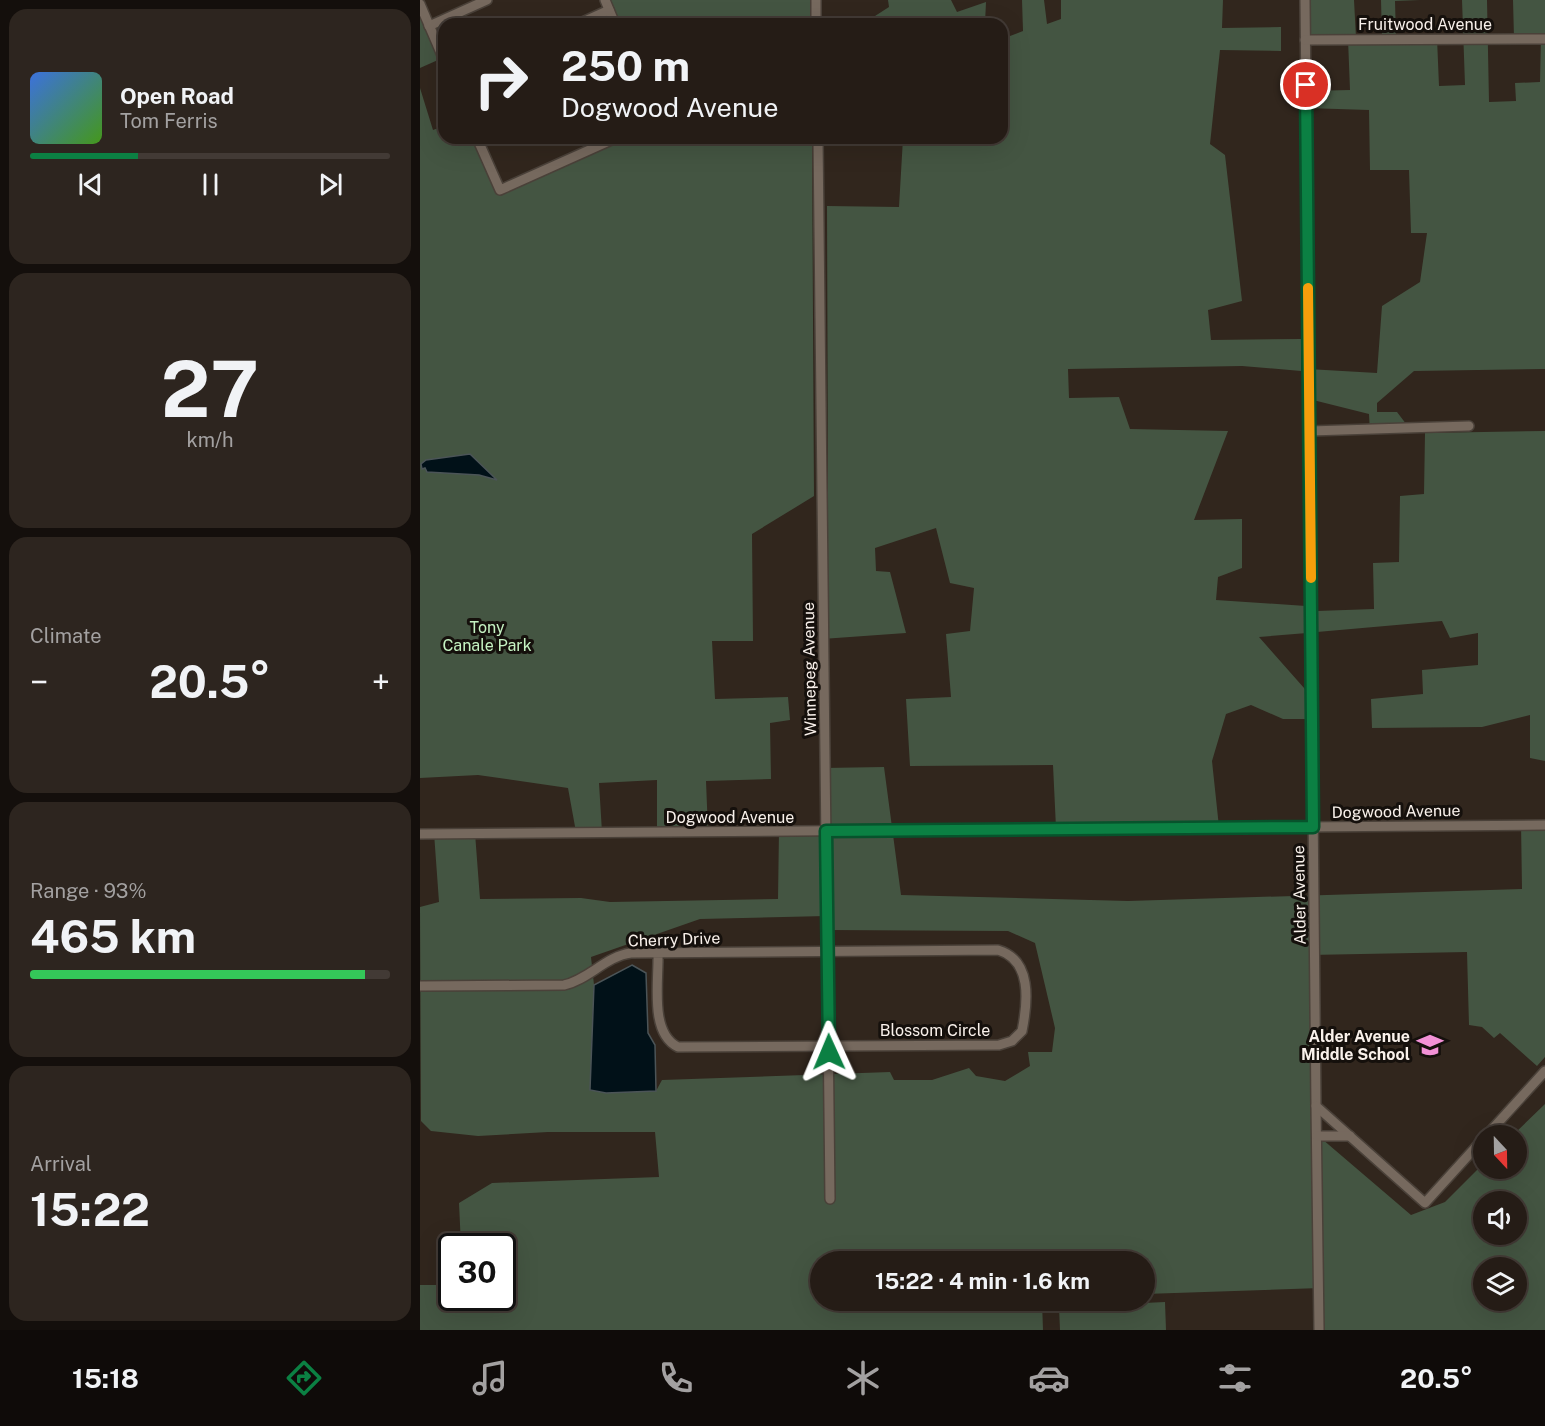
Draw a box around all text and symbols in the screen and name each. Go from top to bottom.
street label: Fruitwood Avenue [1358,15,1492,34]
text: 250 m [561,41,690,90]
icon: right [462,42,540,120]
pin [1280,59,1331,110]
icon: arrive [1289,68,1322,101]
text: Open Road [120,83,234,109]
text: Dogwood Avenue [561,91,778,123]
text: Tom Ferris [120,109,218,133]
icon: previous [74,168,107,201]
icon: pause [194,168,227,201]
icon: next [314,168,347,201]
text: 27 [161,343,259,435]
text: km/h [186,428,234,452]
street label: Winnepeg Avenue [799,602,820,736]
park label: Tony Canale Park [442,618,532,655]
text: Climate [30,624,102,648]
text: 20.5° [149,655,271,708]
text: − [30,663,48,701]
text: + [372,663,390,701]
street label: Dogwood Avenue [1331,801,1461,822]
street label: Dogwood Avenue [666,808,794,827]
street label: Alder Avenue [1289,845,1310,945]
text: Range · 93% [30,879,146,903]
text: 465 km [30,910,196,963]
street label: Cherry Drive [627,928,721,951]
position arrow [797,1020,861,1084]
street label: Blossom Circle [880,1021,990,1040]
place label: Alder Avenue Middle School [1301,1027,1410,1064]
school or university icon: Alder Avenue Middle School [1415,1030,1445,1060]
north arrow [1473,1125,1527,1179]
map controls [1473,1125,1527,1311]
text: Arrival [30,1152,92,1176]
text: 15:22 [30,1183,150,1236]
button: sound [1473,1191,1527,1245]
speed limit sign: 30 [438,1233,516,1311]
button: layers [1473,1257,1527,1311]
text: 15:22 · 4 min · 1.6 km [875,1268,1090,1294]
icon: directions [283,1357,325,1399]
icon: music [469,1357,511,1399]
icon: phone [655,1357,697,1399]
icon: climate [842,1357,884,1399]
icon: car [1028,1357,1070,1399]
icon: filters [1214,1357,1256,1399]
text: 15:18 [72,1362,139,1394]
text: 20.5° [1400,1362,1473,1394]

